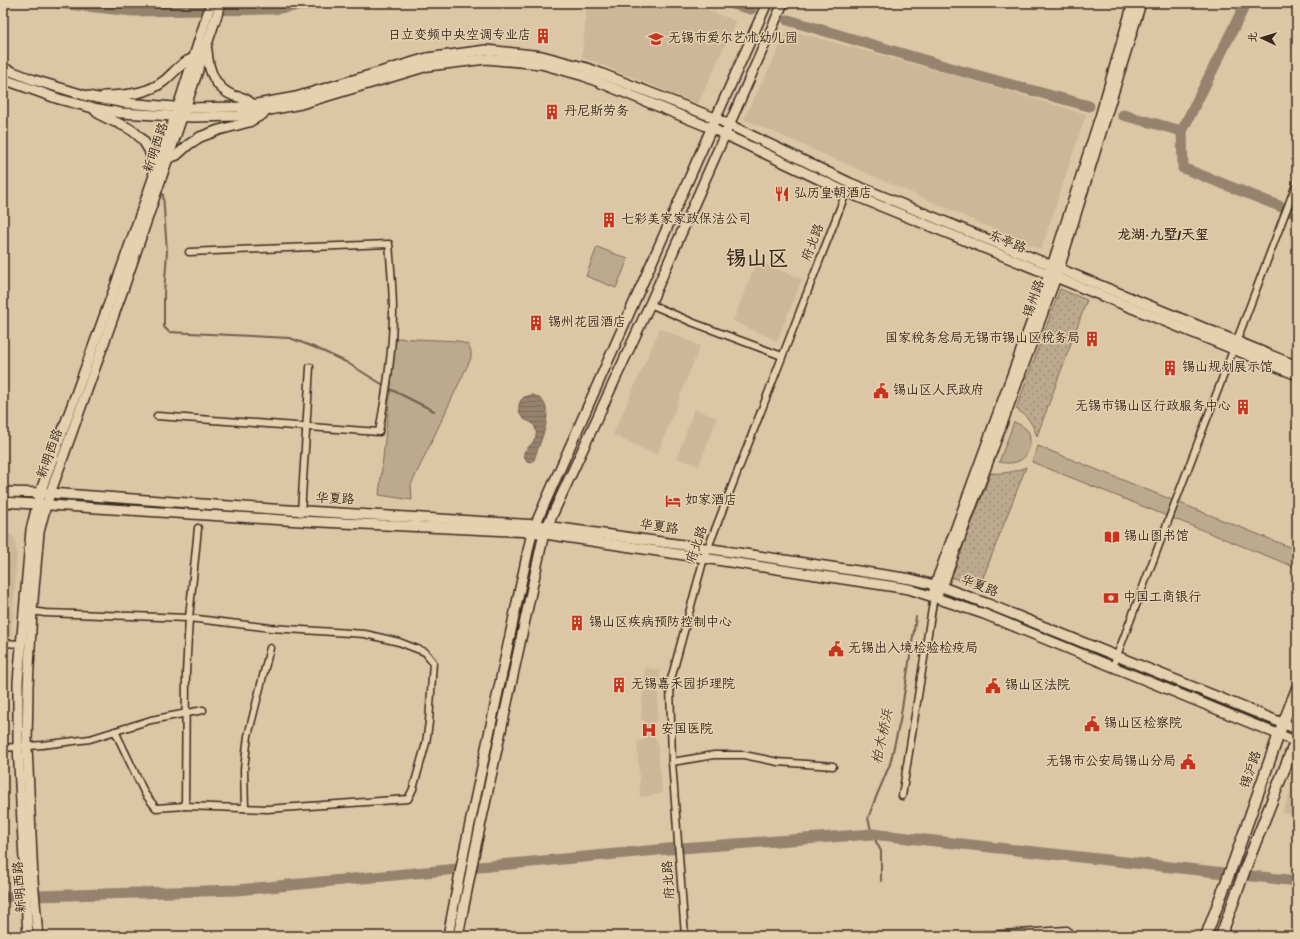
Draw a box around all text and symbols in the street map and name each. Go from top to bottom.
north arrow [1242,18,1282,58]
building icon: 日立变频中央空调专业店 [534,27,552,45]
place label: 日立变频中央空调专业店 [388,28,531,44]
school or university icon: 无锡市爱尔艺术幼儿园 [647,30,665,48]
place label: 无锡市爱尔艺术幼儿园 [668,31,798,47]
text: 北 [1248,32,1260,43]
building icon: 丹尼斯劳务 [543,103,561,121]
place label: 丹尼斯劳务 [564,103,629,120]
street label: 新明西路 [140,121,173,175]
restaurant icon: 弘历皇朝酒店 [773,185,791,203]
place label: 弘历皇朝酒店 [794,186,872,202]
building icon: 七彩美家家政保洁公司 [600,211,618,229]
place label: 七彩美家家政保洁公司 [621,212,751,228]
street label: 府北路 [799,222,828,264]
street label: 东亭路 [986,228,1028,257]
district label: 龙湖·九墅/天玺 [1117,228,1209,245]
district label: 锡山区 [726,248,789,274]
street label: 锡州路 [1020,278,1049,320]
building icon: 锡州花园酒店 [527,314,545,332]
place label: 锡州花园酒店 [548,315,626,331]
place label: 国家税务总局无锡市锡山区税务局 [885,330,1080,347]
building icon: 国家税务总局无锡市锡山区税务局 [1083,330,1101,348]
building icon: 锡山规划展示馆 [1161,359,1179,377]
place label: 锡山规划展示馆 [1182,360,1273,376]
public building icon: 锡山区人民政府 [872,382,890,400]
place label: 锡山区人民政府 [893,383,984,399]
building icon: 无锡市锡山区行政服务中心 [1234,398,1252,416]
place label: 无锡市锡山区行政服务中心 [1075,399,1231,415]
street label: 新明西路 [34,427,67,481]
street label: 华夏路 [315,490,355,509]
hotel icon: 如家酒店 [664,492,682,510]
place label: 如家酒店 [685,493,737,509]
street label: 华夏路 [639,517,680,538]
street label: 府北路 [684,524,711,566]
library icon: 锡山图书馆 [1103,528,1121,546]
place label: 锡山图书馆 [1124,529,1189,545]
street label: 华夏路 [958,572,1000,601]
bank icon: 中国工商银行 [1102,589,1120,607]
place label: 中国工商银行 [1123,589,1201,606]
building icon: 锡山区疾病预防控制中心 [568,614,586,632]
place label: 锡山区疾病预防控制中心 [589,614,732,631]
public building icon: 无锡出入境检验检疫局 [827,640,845,658]
place label: 无锡出入境检验检疫局 [848,641,978,657]
building icon: 无锡嘉禾园护理院 [610,676,628,694]
place label: 无锡嘉禾园护理院 [631,676,735,693]
public building icon: 锡山区法院 [984,677,1002,695]
place label: 锡山区法院 [1005,677,1070,694]
water label: 柏木桥浜 [869,707,898,766]
public building icon: 锡山区检察院 [1083,715,1101,733]
place label: 锡山区检察院 [1104,715,1182,732]
hospital icon: 安国医院 [640,721,658,739]
place label: 安国医院 [661,721,713,738]
street label: 锡沪路 [1238,749,1265,791]
place label: 无锡市公安局锡山分局 [1046,753,1176,770]
public building icon: 无锡市公安局锡山分局 [1179,753,1197,771]
street label: 府北路 [660,860,679,900]
street label: 新明西路 [11,861,30,914]

